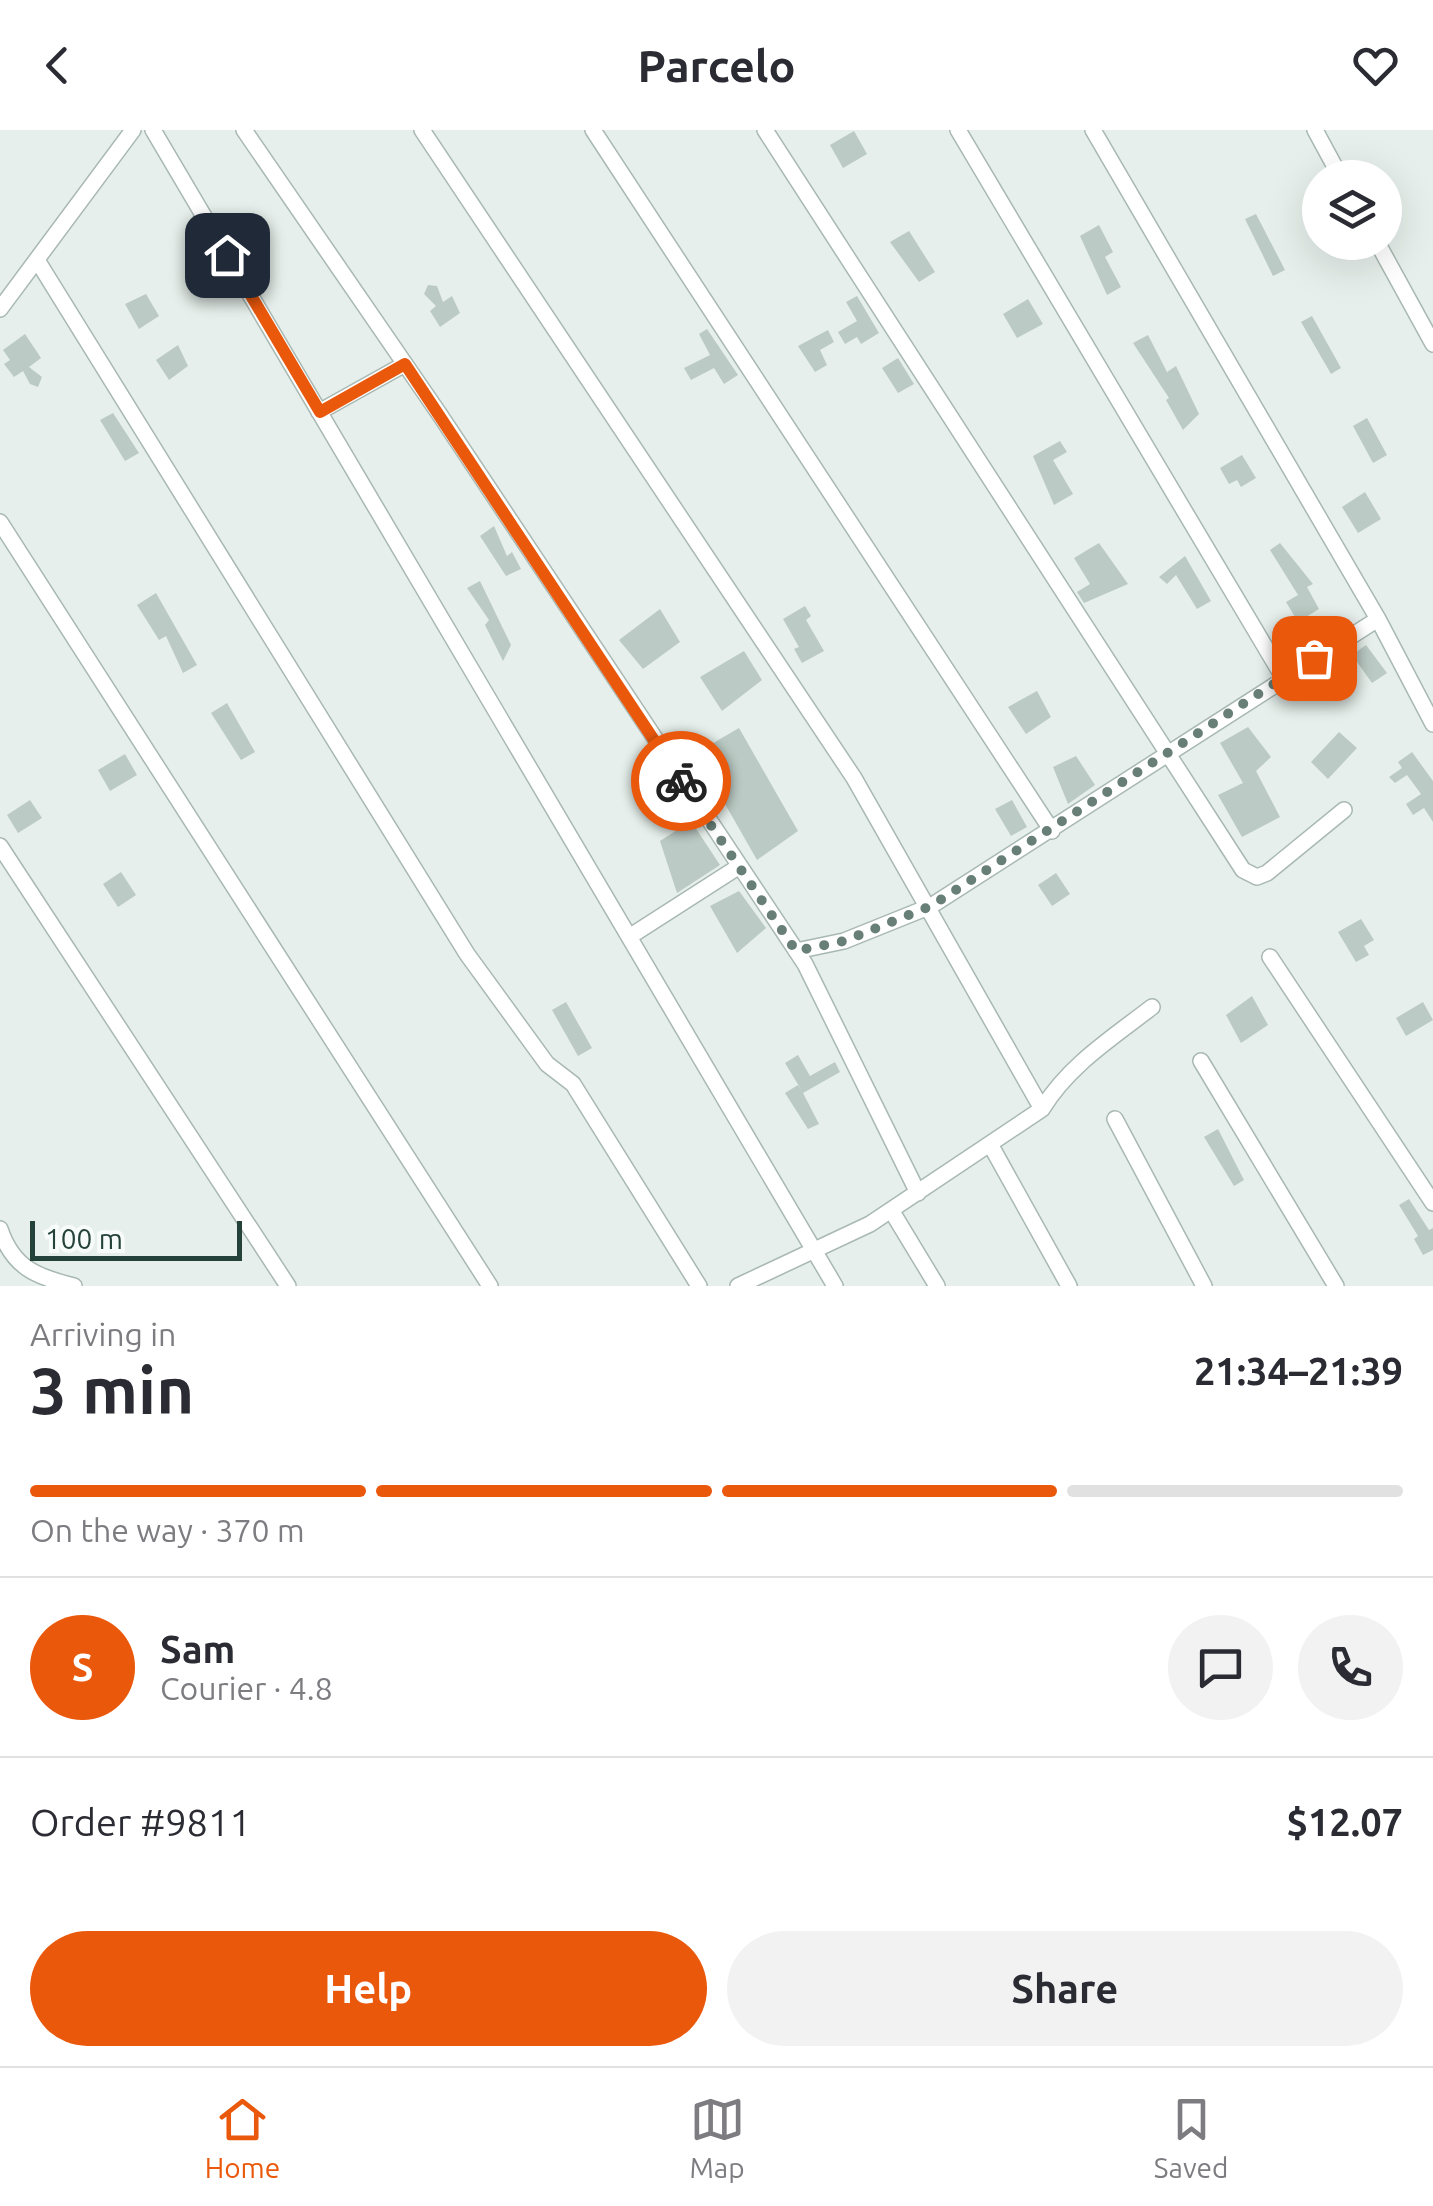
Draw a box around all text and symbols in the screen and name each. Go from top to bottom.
icon: back [30,38,85,93]
icon: heart [1348,38,1403,93]
text: Parcelo [637,40,796,91]
map controls [1302,160,1402,260]
button: layers [1302,160,1402,260]
pin [185,213,270,298]
icon: home [200,228,255,283]
pin [1272,616,1357,701]
icon: bag [1287,631,1342,686]
courier [631,731,731,831]
icon: bike [654,754,709,809]
scale bar [30,1216,242,1260]
text: 100 m [45,1223,123,1254]
text: Arriving in [30,1316,176,1352]
text: 21:34–21:39 [1194,1350,1403,1392]
text: 3 min [30,1353,194,1426]
text: On the way · 370 m [30,1512,305,1548]
button: chat [1168,1615,1273,1720]
button: phone [1298,1615,1403,1720]
text: Sam [160,1628,235,1670]
text: S [72,1646,93,1688]
text: Courier · 4.8 [160,1670,333,1706]
text: Order #9811 [30,1801,251,1843]
text: $12.07 [1286,1801,1403,1843]
button: Help [30,1931,707,2046]
button: Share [727,1931,1403,2046]
tab: Home [205,2092,280,2183]
tab: Map [689,2092,745,2183]
tab: Saved [1154,2092,1228,2183]

